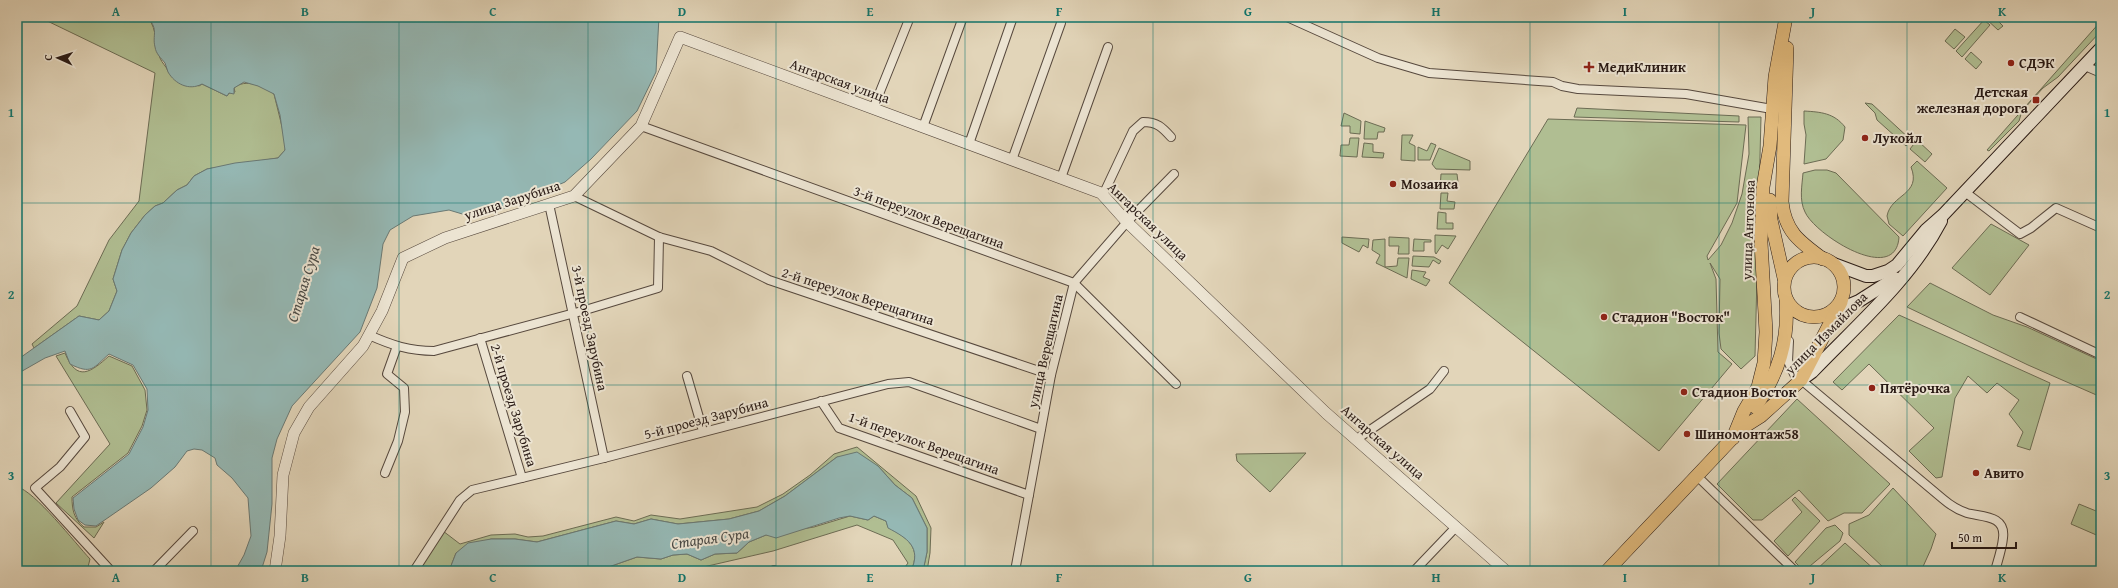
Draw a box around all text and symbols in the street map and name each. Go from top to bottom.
text: A [112,2,121,21]
text: B [301,2,309,21]
text: C [489,2,497,21]
text: D [678,2,686,21]
text: E [867,2,874,21]
text: F [1056,2,1063,21]
text: G [1244,2,1252,21]
text: H [1431,2,1441,21]
text: I [1623,2,1627,21]
text: J [1809,2,1816,21]
text: K [1998,2,2007,21]
north arrow [38,38,78,78]
place label: СДЭК [2019,53,2055,73]
text: С [40,54,56,61]
street label: Ангарская улица [787,54,893,108]
place label: МедиКлиник [1598,57,1687,77]
marker: СДЭК [2006,58,2016,68]
marker: МедиКлиник [1583,61,1595,73]
place label: Детская железная дорога [1917,82,2029,118]
marker: Детская железная дорога [2031,95,2041,105]
text: 1 [8,103,14,122]
text: 1 [2104,103,2110,122]
place label: Лукойл [1873,128,1922,148]
marker: Лукойл [1860,133,1870,143]
place label: Мозаика [1401,174,1459,194]
street label: улица Зарубина [461,175,563,225]
street label: Ангарская улица [1103,177,1193,265]
marker: Мозаика [1388,179,1398,189]
street label: улица Антонова [1736,179,1760,281]
street label: 3-й переулок Верещагина [851,180,1007,254]
water label: Старая Сура [282,243,325,324]
street label: 2-й переулок Верещагина [779,262,937,330]
street label: 3-й проезд Зарубина [567,263,613,393]
text: 2 [8,285,15,304]
text: 2 [2104,285,2111,304]
street label: улица Измайлова [1779,287,1872,380]
street label: улица Верещагина [1022,292,1068,411]
place label: Стадион "Восток" [1612,307,1730,327]
marker: Стадион "Восток" [1599,312,1609,322]
street label: 2-й проезд Зарубина [486,341,542,469]
place label: Пятёрочка [1880,378,1951,398]
place label: Стадион Восток [1692,382,1798,402]
marker: Пятёрочка [1867,383,1877,393]
marker: Стадион Восток [1679,387,1689,397]
street label: 5-й проезд Зарубина [642,392,771,444]
street label: Ангарская улица [1337,400,1429,484]
street label: 1-й переулок Верещагина [846,406,1002,480]
place label: Шиномонтаж58 [1695,424,1799,444]
marker: Шиномонтаж58 [1682,429,1692,439]
place label: Авито [1984,463,2025,483]
text: 3 [8,466,14,485]
text: 3 [2104,466,2110,485]
marker: Авито [1971,468,1981,478]
water label: Старая Сура [670,522,750,554]
scale bar [1952,524,2016,550]
text: 50 m [1958,529,1982,546]
text: A [112,568,121,587]
text: B [301,568,309,587]
text: C [489,568,497,587]
text: D [678,568,686,587]
text: E [867,568,874,587]
text: F [1056,568,1063,587]
text: G [1244,568,1252,587]
text: H [1431,568,1441,587]
text: I [1623,568,1627,587]
text: J [1809,568,1816,587]
text: K [1998,568,2007,587]

